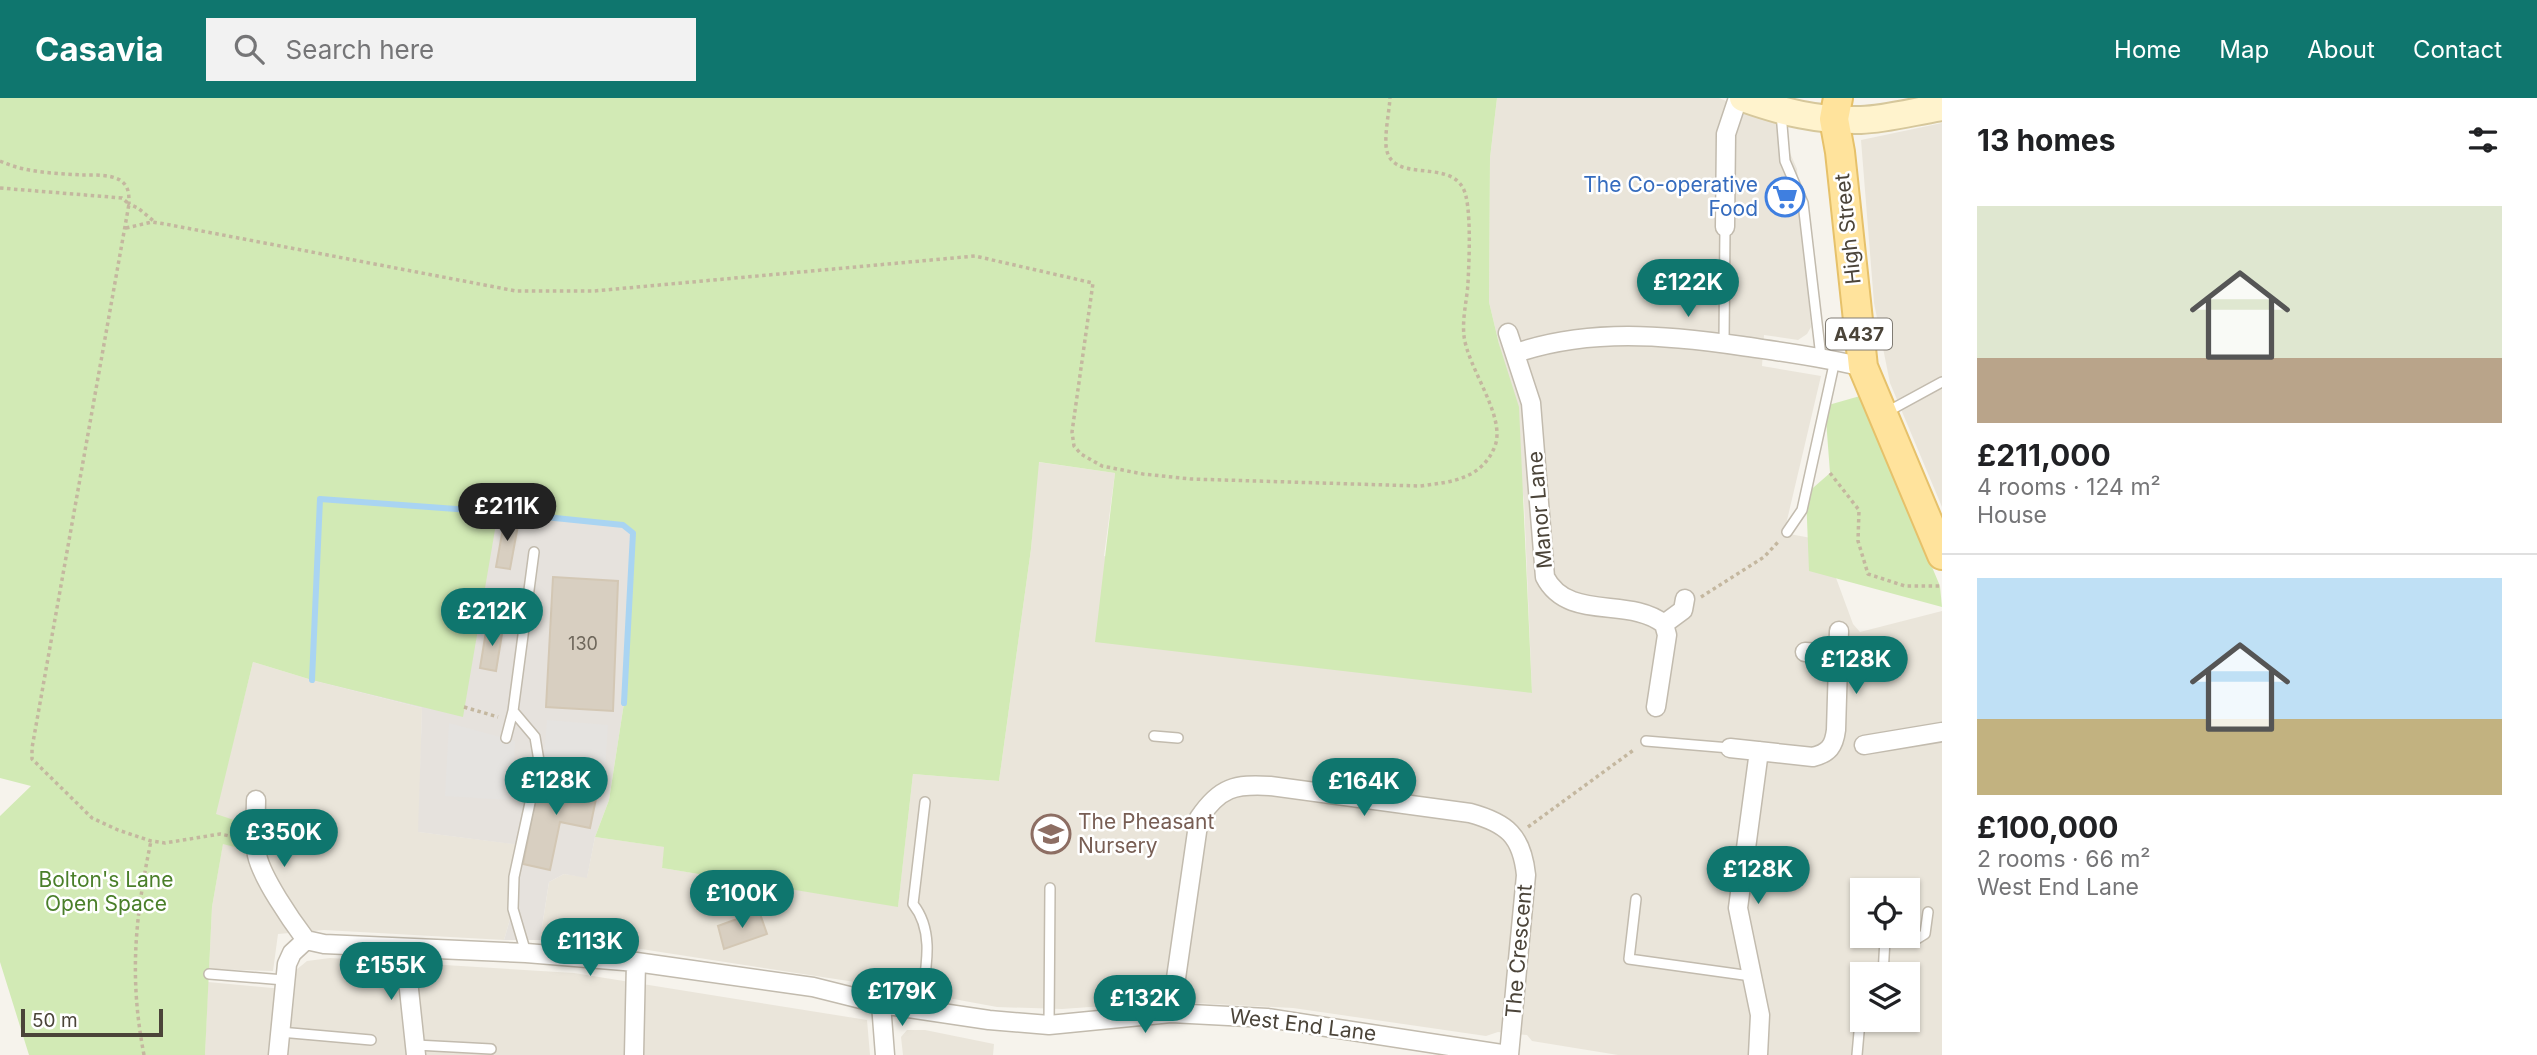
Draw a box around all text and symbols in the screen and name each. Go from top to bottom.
search box [206,18,696,81]
text: Casavia [35,29,164,69]
icon: search [230,30,268,68]
text: Search here [286,34,434,65]
text: Home [2114,35,2181,64]
text: Map [2219,35,2269,64]
text: About [2307,35,2375,64]
text: Contact [2413,35,2502,64]
icon: filters [2464,121,2502,159]
text: 13 homes [1977,122,2116,158]
place label: The Co-operative Food [1583,172,1758,221]
street label: High Street [1829,172,1866,286]
supermarket icon: The Co-operative Food [1764,176,1806,218]
icon: home [2177,252,2303,378]
pin: £122K [1639,260,1737,319]
text: £122K [1653,268,1723,296]
road number: A437 [1826,318,1892,350]
text: £211,000 [1977,437,2111,473]
street label: Manor Lane [1522,450,1557,570]
text: 4 rooms · 124 m² [1977,473,2161,501]
pin: £211K [458,484,556,543]
text: £211K [474,492,540,520]
text: House [1977,501,2047,529]
pin: £212K [443,588,541,648]
text: £212K [457,597,527,625]
icon: home [2177,624,2303,750]
house number: 130 [568,633,598,654]
pin: £128K [1807,636,1905,696]
text: £128K [1821,645,1891,673]
pin: £128K [507,758,605,817]
pin: £164K [1315,758,1413,818]
text: £128K [521,766,591,794]
text: £164K [1328,767,1400,795]
place label: The Pheasant Nursery [1078,809,1214,858]
text: £100,000 [1977,809,2119,845]
pin: £350K [235,810,333,869]
school or university icon: The Pheasant Nursery [1030,813,1072,855]
text: £350K [246,818,322,846]
text: 2 rooms · 66 m² [1977,845,2151,873]
pin: £128K [1709,846,1807,906]
text: £128K [1723,855,1793,883]
park label: Bolton's Lane Open Space [39,867,174,916]
pin: £100K [693,870,791,930]
text: West End Lane [1977,873,2139,901]
map controls [1850,878,1920,1032]
button: locate [1850,878,1920,948]
text: £100K [706,879,778,907]
street label: The Crescent [1500,883,1537,1019]
pin: £113K [541,918,639,978]
text: £113K [557,927,623,955]
pin: £155K [342,942,440,1002]
text: £155K [356,951,426,979]
button: layers [1850,962,1920,1032]
pin: £179K [853,968,951,1028]
pin: £132K [1096,976,1194,1035]
text: £179K [867,977,937,1005]
text: £132K [1110,984,1180,1012]
street label: West End Lane [1228,1003,1378,1046]
scale bar [21,1006,163,1038]
text: 50 m [32,1009,78,1032]

